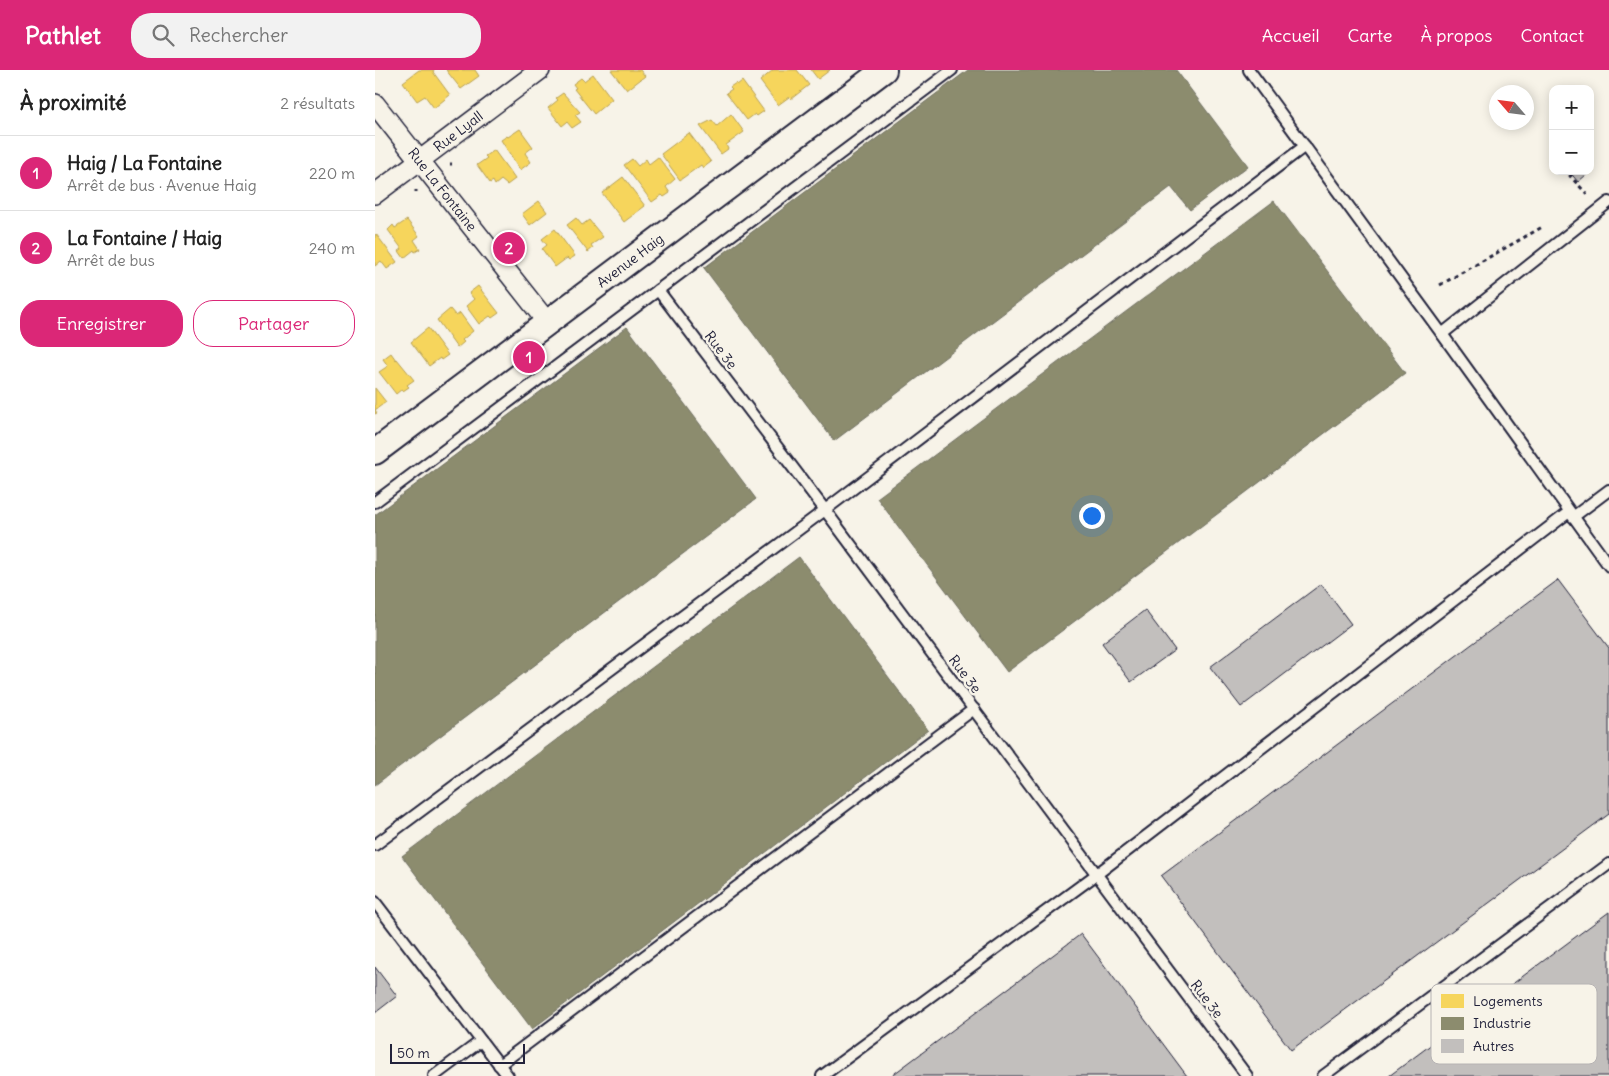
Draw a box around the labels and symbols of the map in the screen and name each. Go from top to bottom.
north arrow [1489,85,1534,130]
street label: Rue Lyall [430,107,487,156]
street label: Rue La Fontaine [404,144,481,235]
pin: 2 [493,229,525,267]
street label: Avenue Haig [593,230,667,292]
street label: Rue 3e [701,327,741,373]
pin: 1 [513,338,545,376]
your location [1079,503,1105,529]
street label: Rue 3e [945,651,985,697]
street label: Rue 3e [1187,976,1227,1022]
legend [1431,984,1597,1064]
text: Logements [1473,992,1543,1010]
text: Industrie [1473,1014,1531,1032]
text: Autres [1473,1037,1514,1055]
scale bar [390,1041,525,1064]

